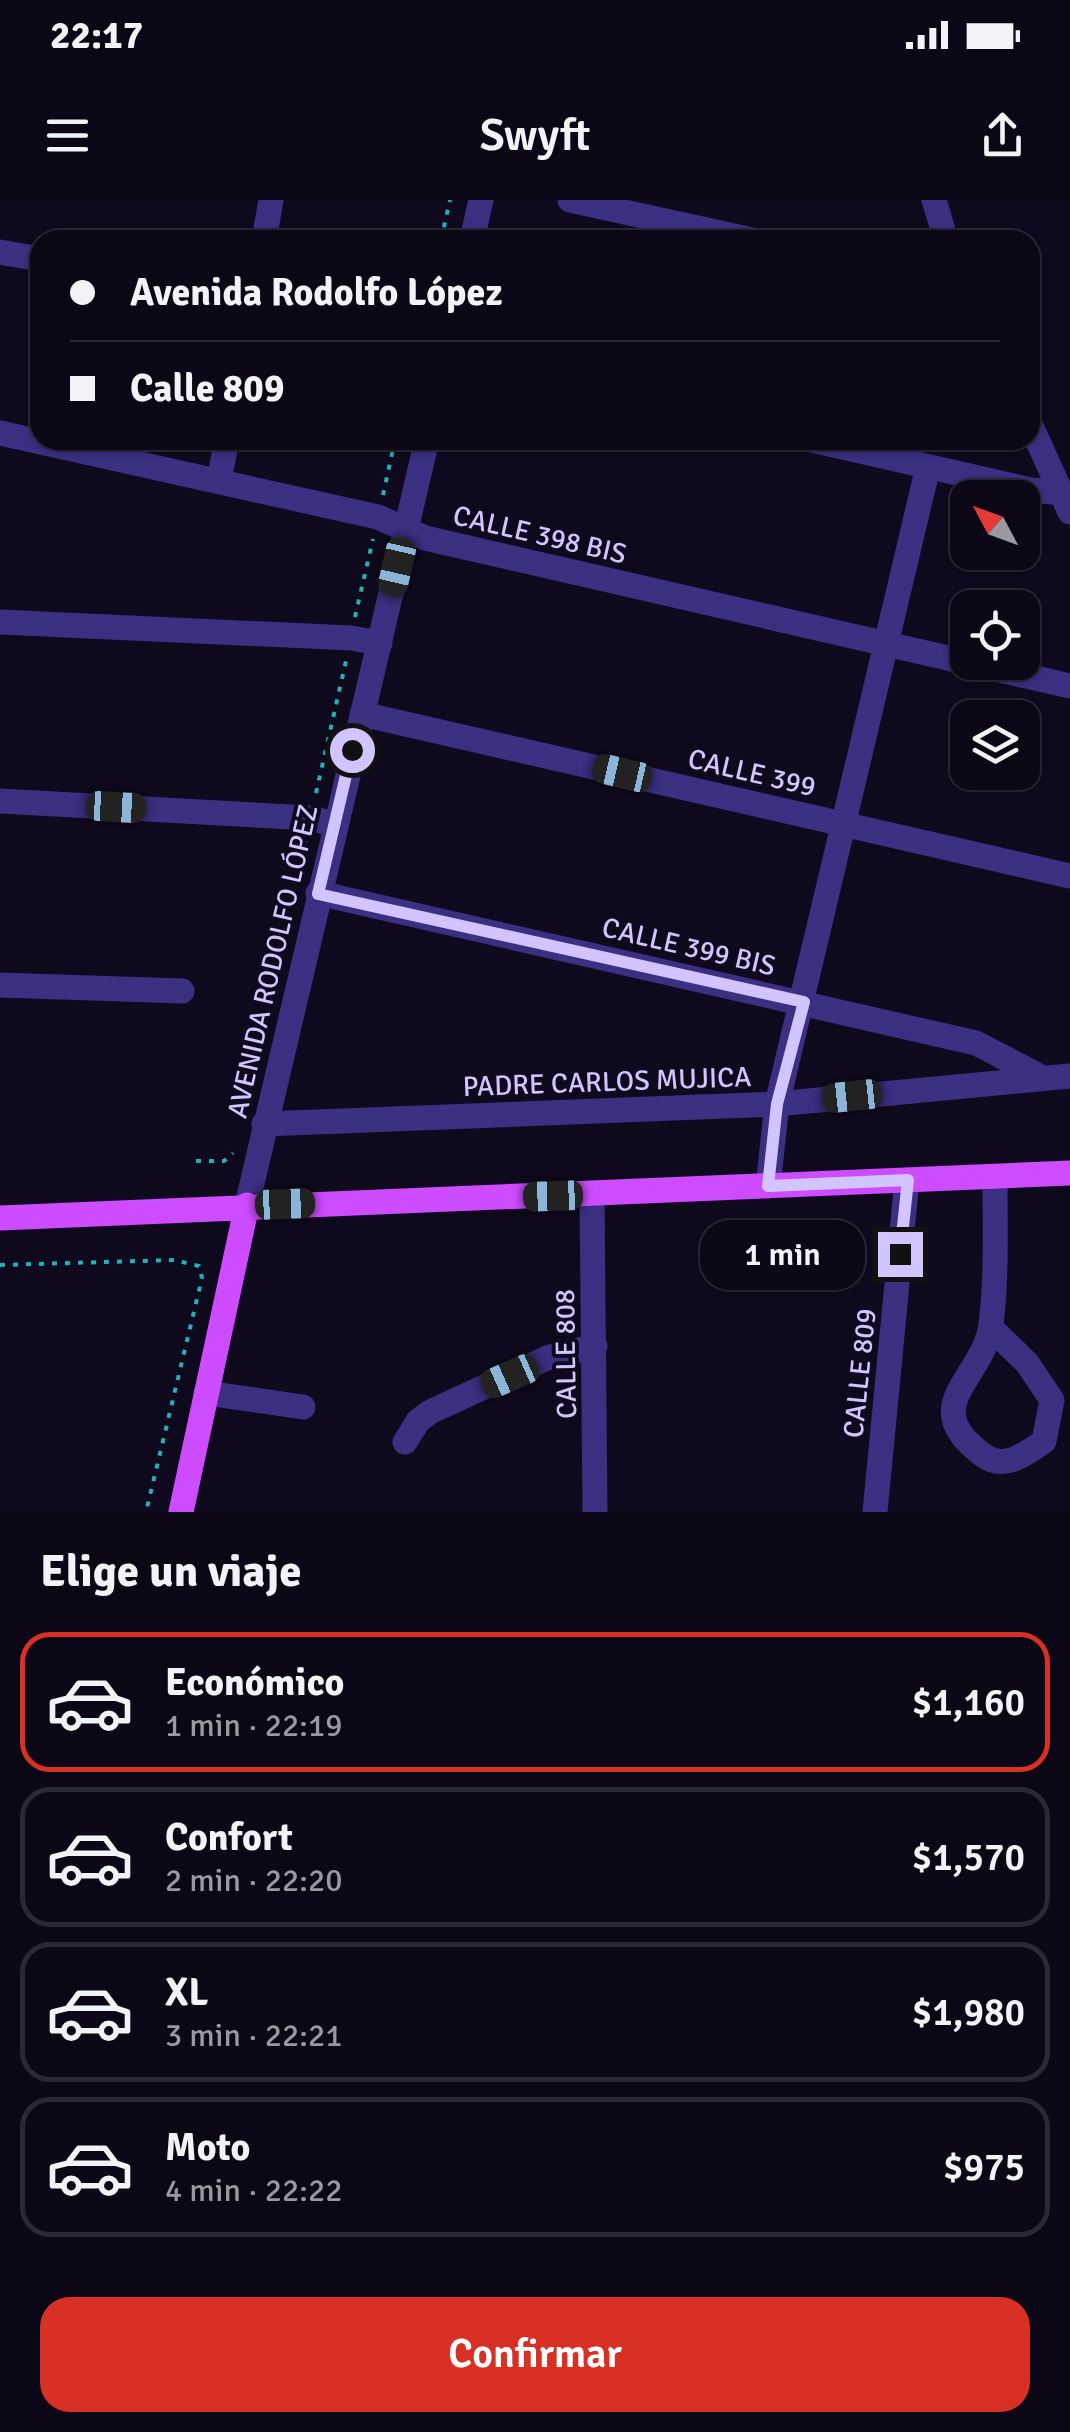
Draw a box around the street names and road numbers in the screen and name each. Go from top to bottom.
street label: CALLE 398 BIS [450,499,630,571]
street label: CALLE 399 [685,742,819,804]
street label: AVENIDA RODOLFO LÓPEZ [220,801,326,1121]
street label: CALLE 399 BIS [599,911,779,983]
street label: PADRE CARLOS MUJICA [462,1060,752,1104]
street label: CALLE 808 [548,1289,584,1419]
street label: CALLE 809 [836,1307,884,1440]

